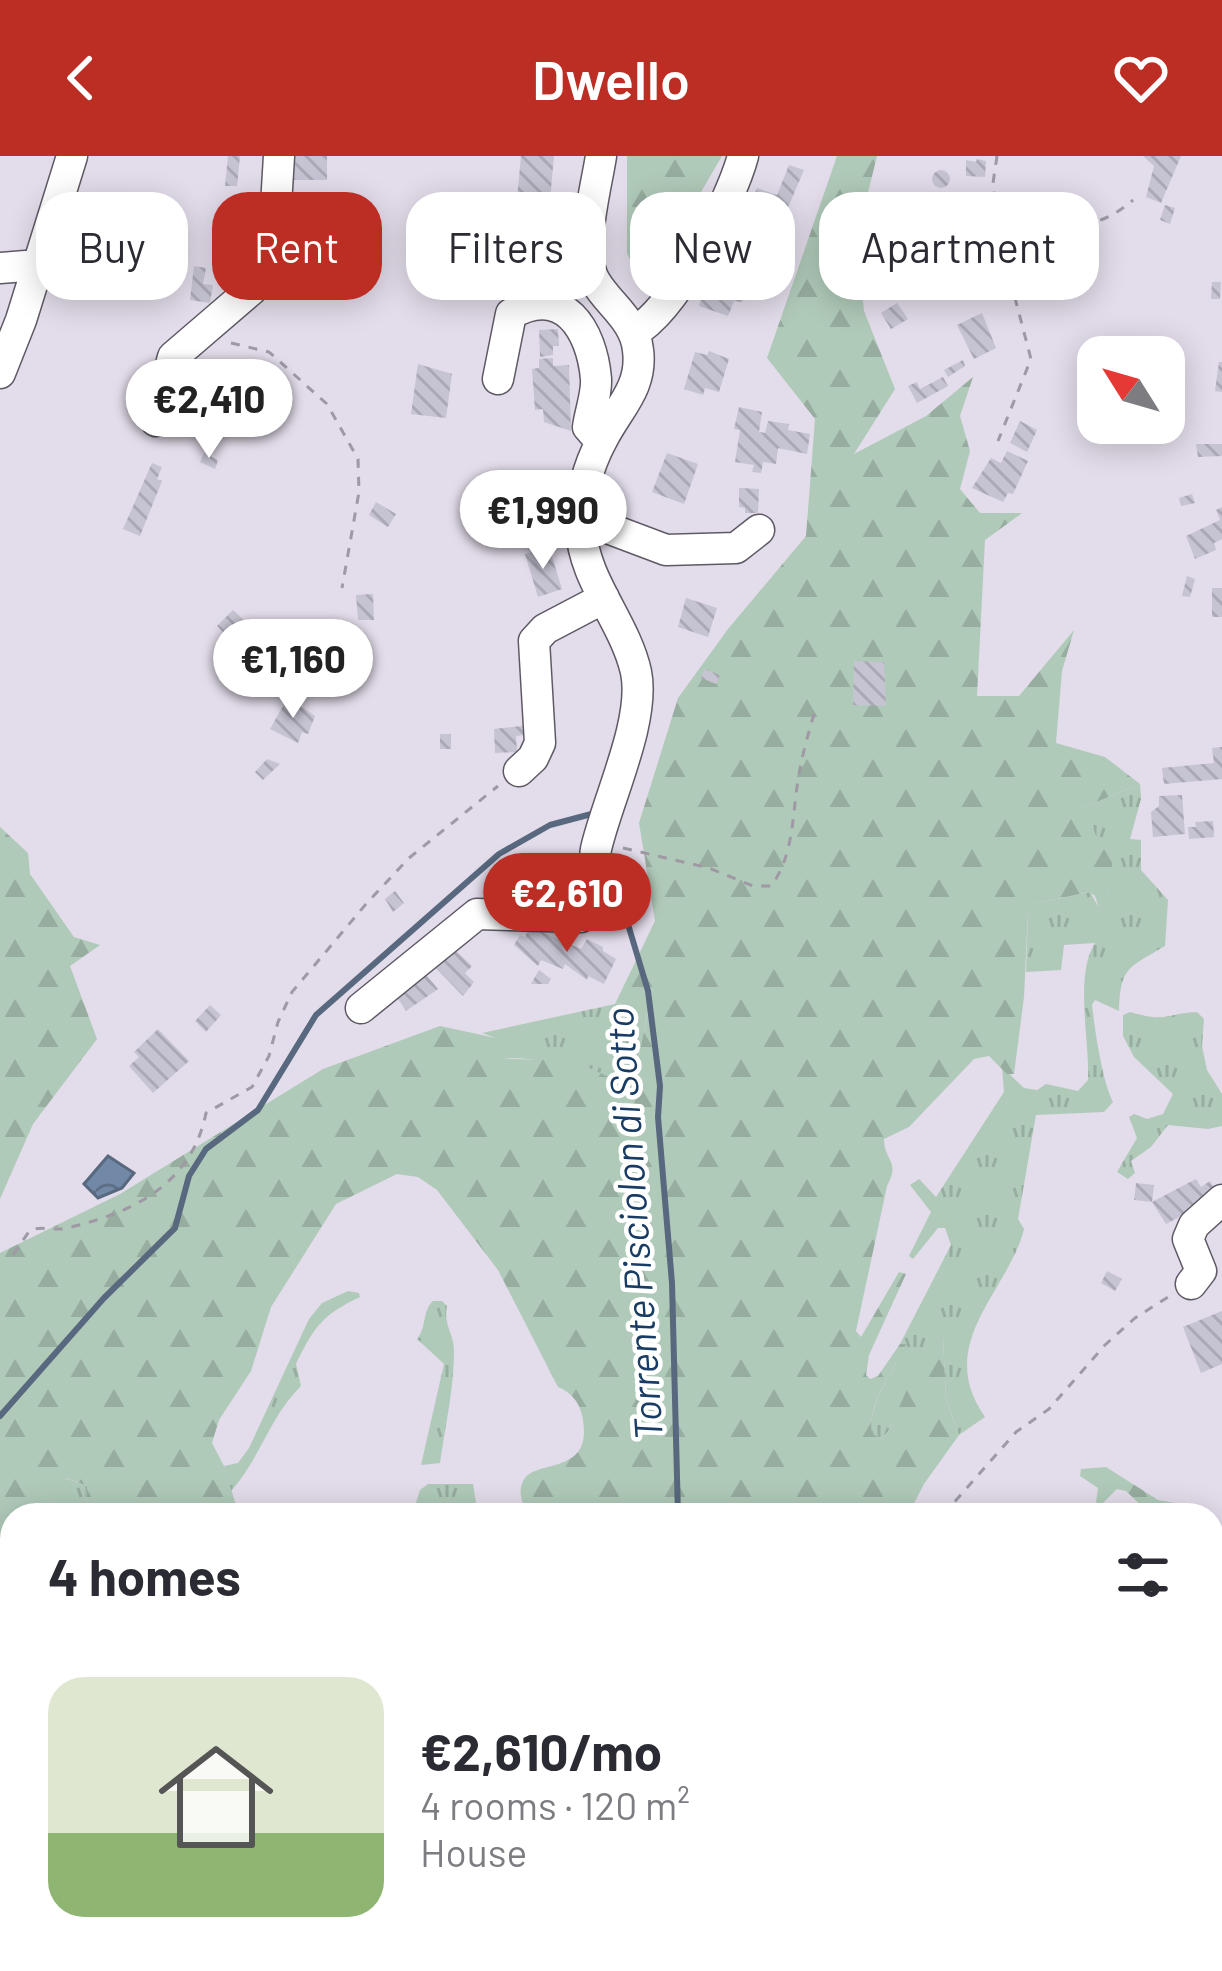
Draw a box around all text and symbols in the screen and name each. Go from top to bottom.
icon: back [48,45,114,111]
icon: heart [1108,45,1174,111]
text: Dwello [532,46,690,111]
chip: Buy [36,192,188,300]
chip: Rent [212,192,382,300]
chip: Filters [406,192,606,300]
chip: New [630,192,795,300]
chip: Apartment [819,192,1099,300]
north arrow [1077,336,1185,444]
map controls [1077,336,1185,444]
pin: €2,410 [111,359,307,461]
text: €2,410 [153,374,265,421]
pin: €1,990 [445,470,641,572]
text: €1,990 [487,485,599,532]
pin: €1,160 [195,619,391,721]
text: €1,160 [240,634,346,681]
pin: €2,610 [469,853,665,955]
text: €2,610 [510,868,624,915]
water label: Torrente Pisciolon di Sotto [594,1006,671,1442]
icon: filters [1110,1542,1176,1608]
text: 4 homes [48,1545,241,1606]
text: €2,610/mo [420,1720,662,1781]
icon: home [144,1725,288,1869]
text: 4 rooms · 120 m² [420,1781,690,1828]
text: House [420,1828,527,1875]

